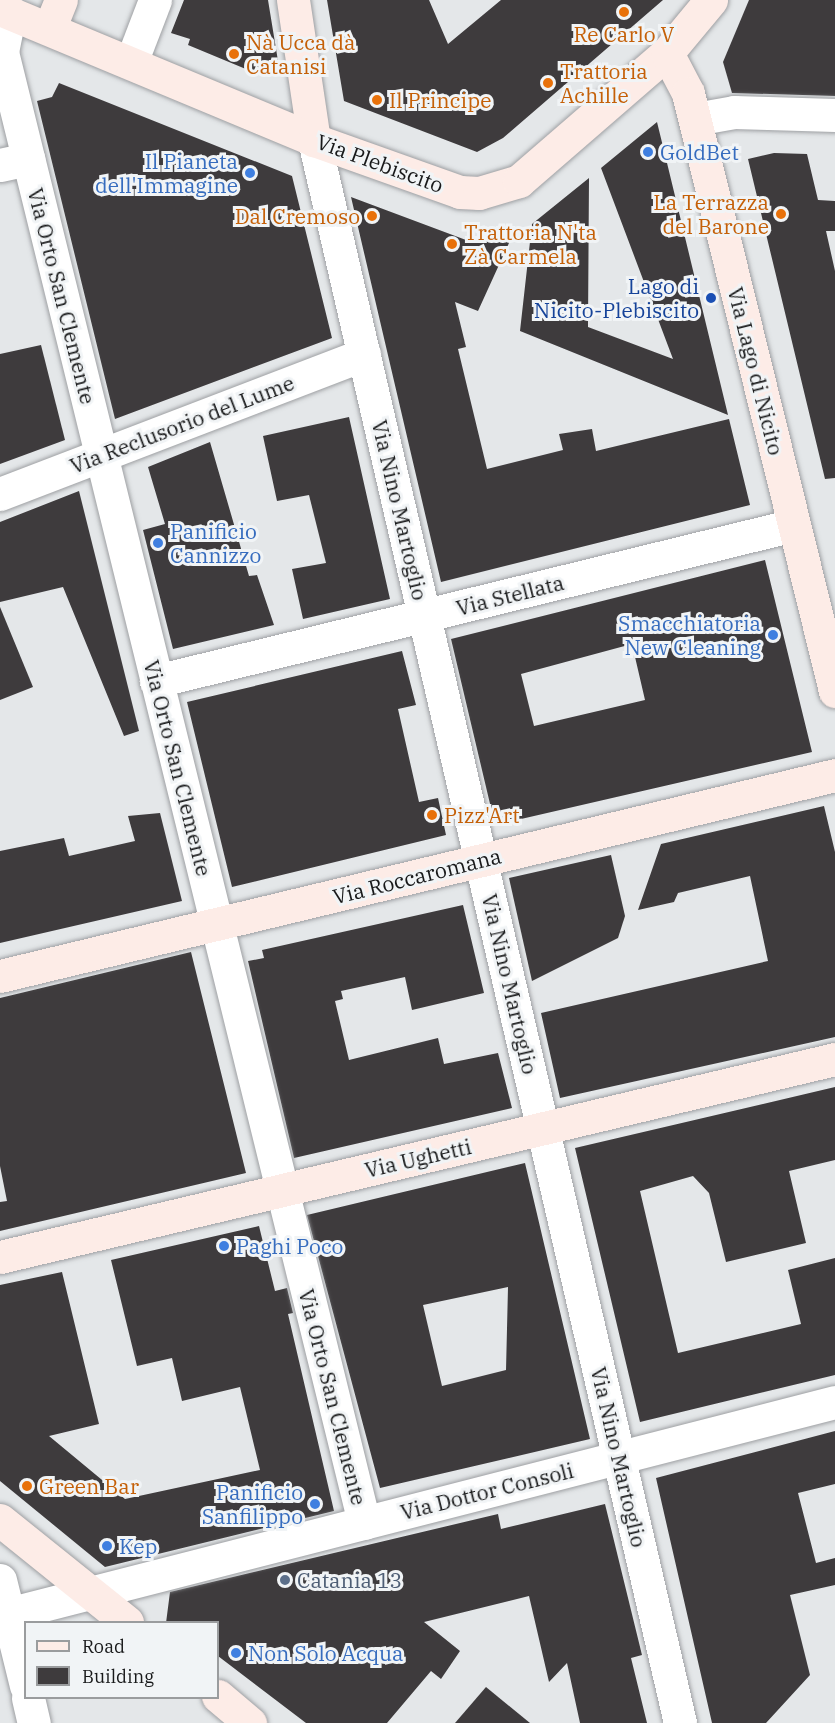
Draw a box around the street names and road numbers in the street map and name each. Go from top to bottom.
street label: Via Plebiscito [313,128,447,198]
street label: Via Orto San Clemente [23,185,101,407]
street label: Via Lago di Nicito [723,284,789,458]
street label: Via Reclusorio del Lume [66,370,298,478]
street label: Via Nino Martoglio [367,417,433,603]
street label: Via Stellata [453,569,567,621]
street label: Via Orto San Clemente [139,657,217,879]
street label: Via Roccaromana [330,843,504,909]
street label: Via Nino Martoglio [477,891,543,1077]
street label: Via Ughetti [362,1134,474,1182]
street label: Via Orto San Clemente [294,1286,372,1508]
street label: Via Nino Martoglio [586,1364,652,1550]
street label: Via Dottor Consoli [398,1457,576,1525]

